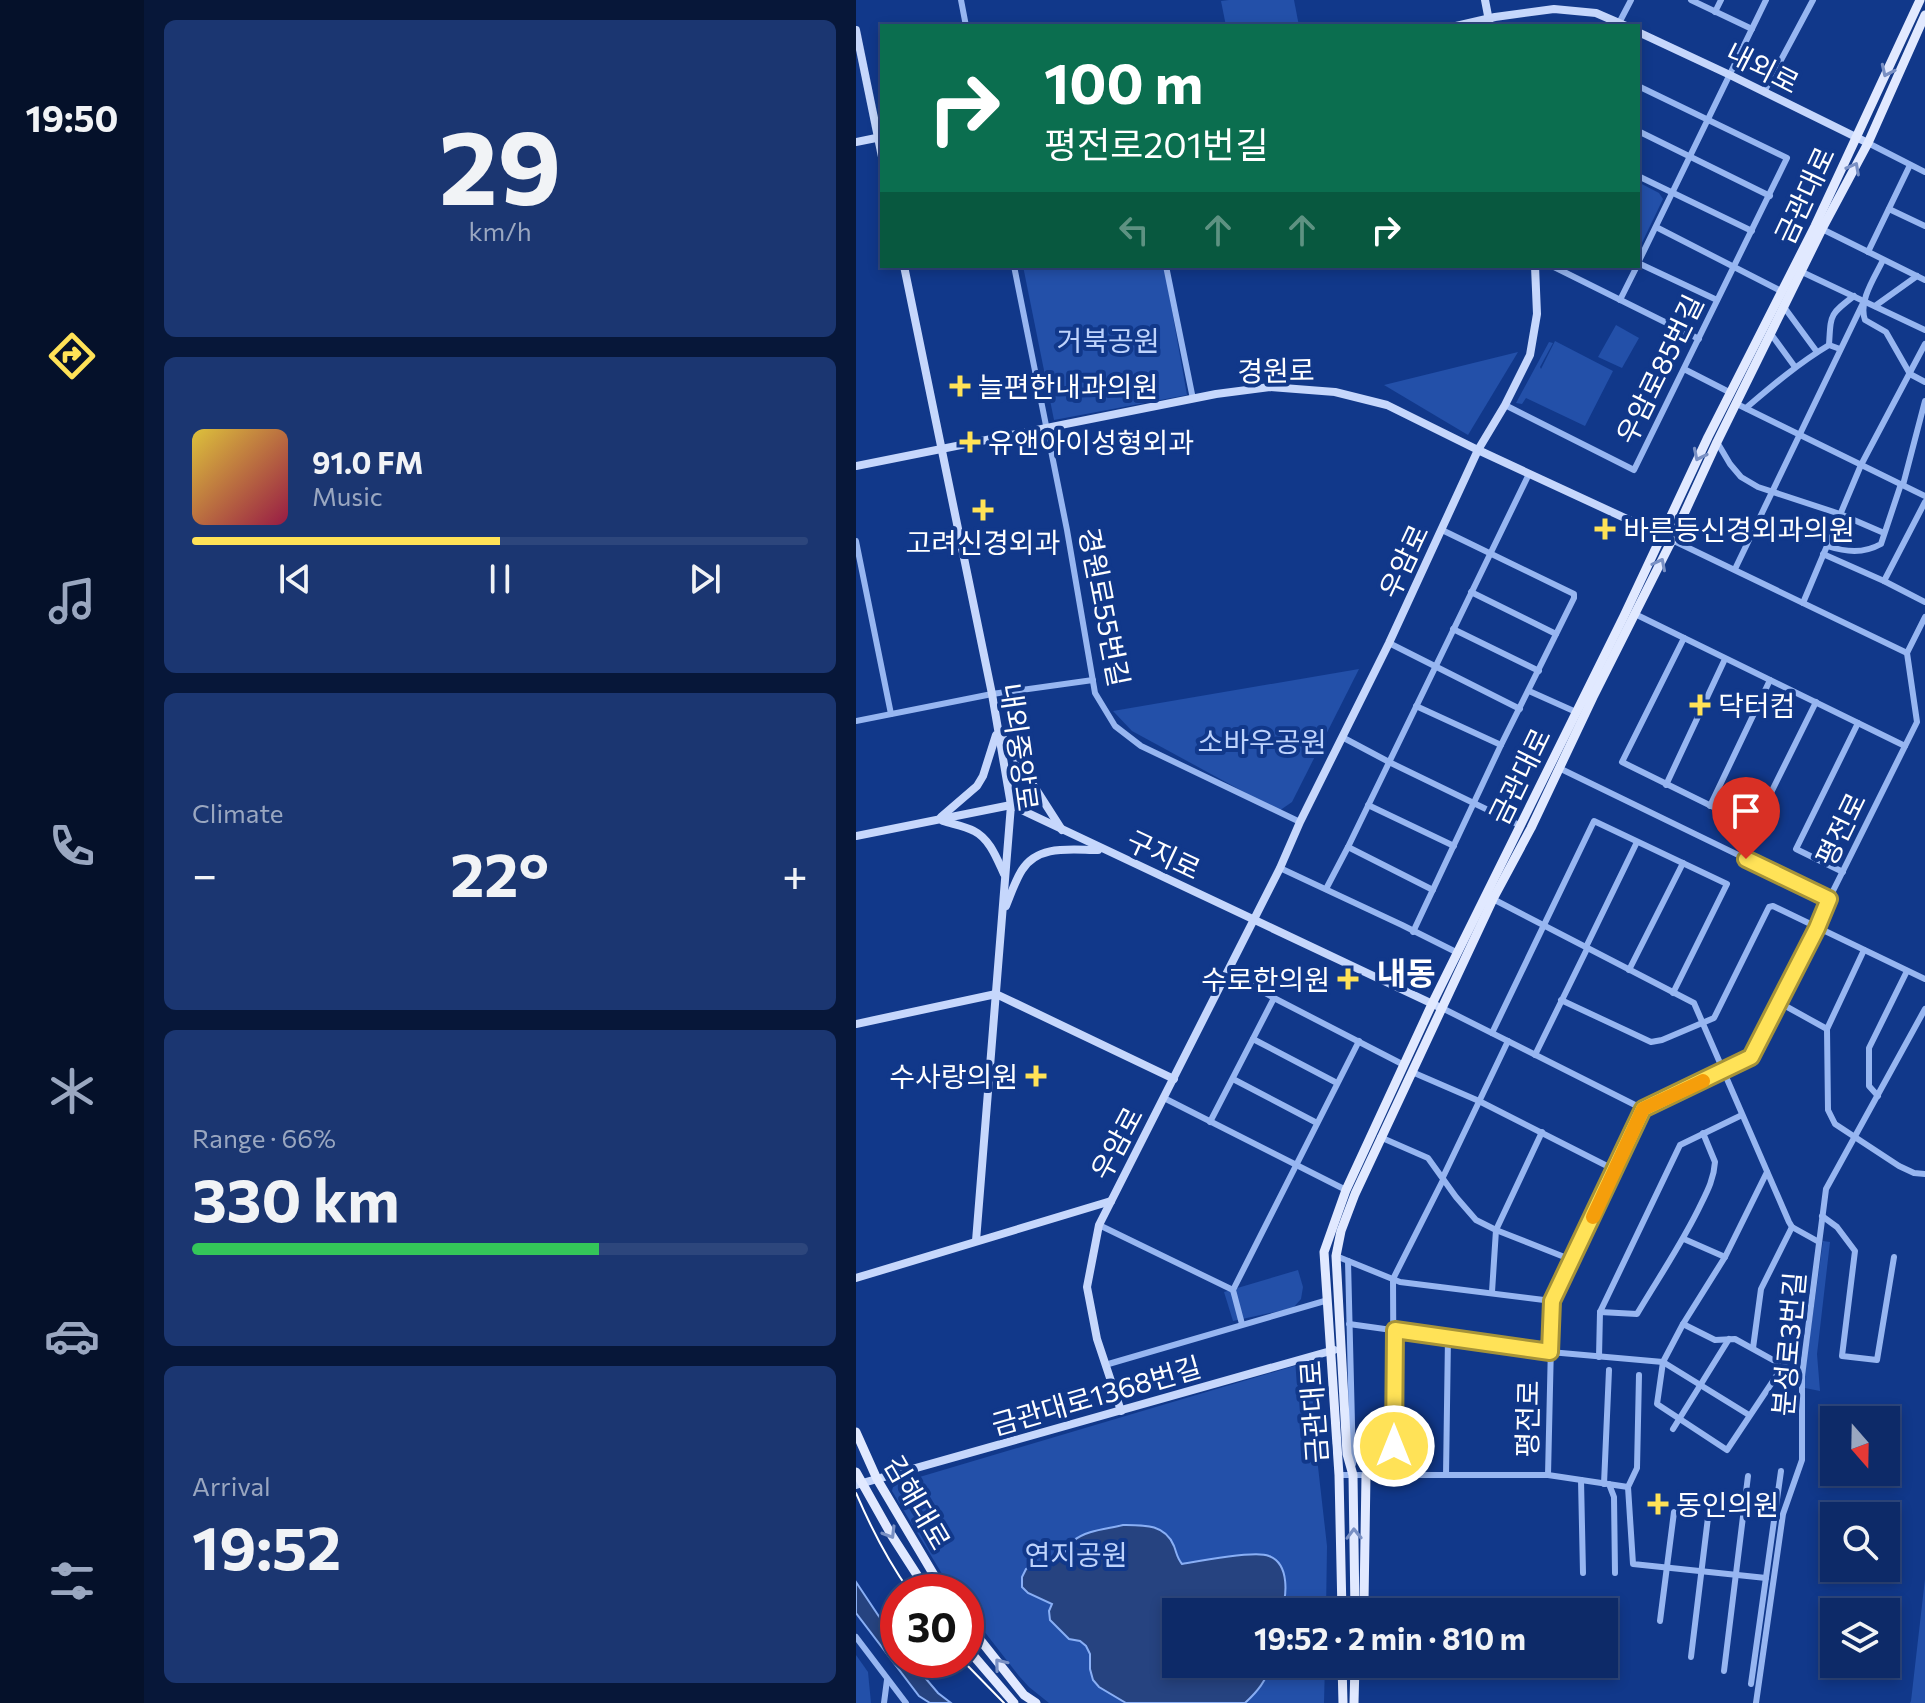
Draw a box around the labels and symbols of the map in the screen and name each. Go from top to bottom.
street label: 내외로 [1721,34,1805,100]
one-way arrow [1881,62,1897,77]
street label: 금관대로 [1767,141,1841,249]
one-way arrow [1845,162,1860,177]
street label: 우암로85번길 [1608,289,1710,449]
park label: 거북공원 [1056,323,1160,357]
street label: 경원로 [1237,352,1315,388]
place label: 늘편한내과의원 [978,369,1158,403]
marker: 늘편한내과의원 [949,375,971,397]
place label: 유앤아이성형외과 [988,425,1194,459]
marker: 유앤아이성형외과 [959,431,981,453]
one-way arrow [1693,447,1709,461]
marker: 고려신경외과 [972,499,994,521]
place label: 바른등신경외과의원 [1623,512,1855,546]
marker: 바른등신경외과의원 [1594,518,1616,540]
street label: 우암로 [1371,519,1435,603]
place label: 고려신경외과 [906,525,1060,559]
street label: 경원로55번길 [1073,525,1137,689]
one-way arrow [1650,558,1665,573]
street label: 내외중앙로 [994,681,1046,813]
place label: 닥터컴 [1718,688,1795,722]
marker: 닥터컴 [1689,694,1711,716]
street label: 금관대로 [1481,722,1557,830]
park label: 소바우공원 [1198,724,1326,758]
pin [1712,777,1780,859]
street label: 평전로 [1808,787,1872,871]
street label: 구지로 [1122,822,1206,886]
district label: 내동 [1377,952,1435,992]
place label: 수로한의원 [1201,962,1330,996]
marker: 수로한의원 [1337,968,1359,990]
place label: 수사랑의원 [889,1059,1018,1093]
marker: 수사랑의원 [1025,1065,1047,1087]
street label: 우암로 [1083,1101,1149,1185]
street label: 분성로3번길 [1765,1270,1811,1418]
street label: 금관대로1368번길 [987,1349,1205,1441]
street label: 금관대로 [1292,1359,1334,1465]
street label: 평전로 [1509,1380,1545,1458]
position arrow [1352,1404,1436,1488]
north arrow [1820,1406,1900,1486]
street label: 김해대로 [878,1449,958,1555]
place label: 동인의원 [1676,1487,1779,1521]
marker: 동인의원 [1647,1493,1669,1515]
one-way arrow [881,1524,896,1539]
one-way arrow [1345,1527,1363,1540]
park label: 연지공원 [1024,1537,1128,1571]
speed limit sign: 30 [880,1574,984,1678]
one-way arrow [995,1658,1009,1673]

